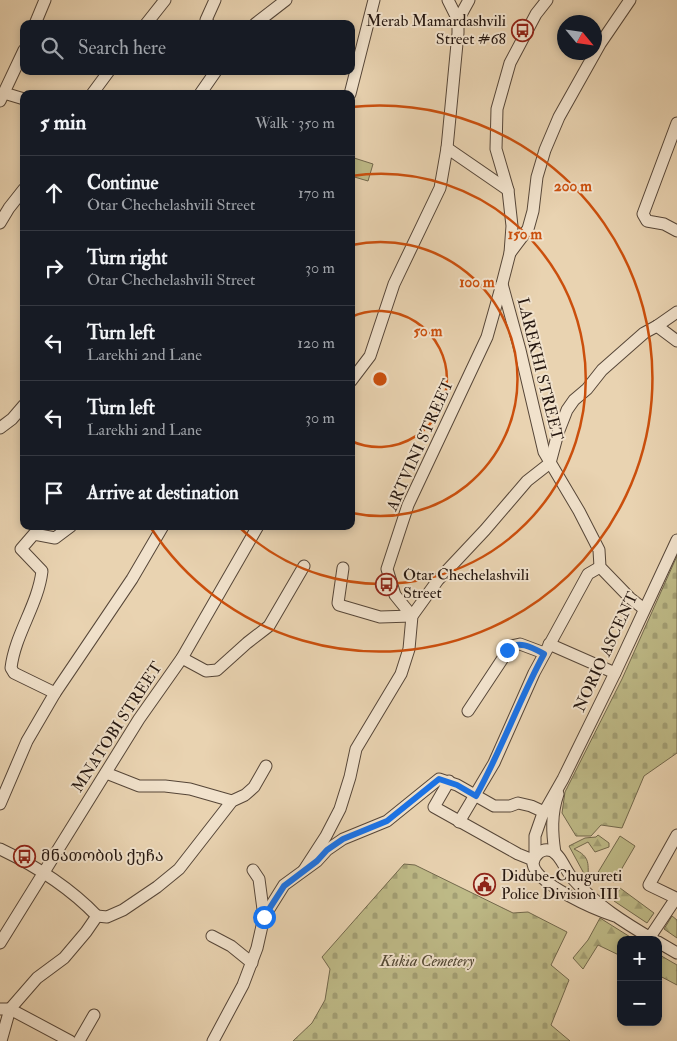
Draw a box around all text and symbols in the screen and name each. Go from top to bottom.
place label: Merab Mamardashvili Street #68 [366,11,506,49]
north arrow [557,15,602,60]
bus stop icon: Merab Mamardashvili Street #68 [510,18,534,42]
search box [20,20,355,75]
icon: search [38,34,66,62]
text: Search here [78,36,166,60]
text: 5 min [40,109,86,136]
text: Walk · 350 m [255,113,335,133]
text: Continue [87,171,158,195]
text: 200 m [554,177,592,196]
icon: ahead [40,179,68,207]
text: 170 m [298,183,335,203]
text: Otar Chechelashvili Street [87,195,255,215]
text: 150 m [508,225,542,244]
text: Turn right [87,246,167,270]
icon: right [40,254,68,282]
text: 30 m [305,258,335,278]
text: Otar Chechelashvili Street [87,270,255,290]
text: 100 m [459,273,495,292]
street label: LAREKHI STREET [513,296,567,443]
text: Turn left [87,321,155,345]
text: 50 m [414,322,443,341]
icon: left [40,329,68,357]
text: 120 m [297,333,335,353]
text: Larekhi 2nd Lane [87,345,202,365]
centre of rings [371,370,389,388]
street label: ARTVINI STREET [382,376,458,515]
text: Turn left [87,396,155,420]
icon: left [40,404,68,432]
text: 30 m [305,408,335,428]
text: Larekhi 2nd Lane [87,420,202,440]
icon: arrive [40,479,68,507]
text: Arrive at destination [87,481,239,505]
place label: Otar Chechelashvili Street [403,565,529,603]
bus stop icon: Otar Chechelashvili Street [375,572,399,596]
street label: NORIO ASCENT [570,589,643,715]
route end [496,639,519,662]
street label: MNATOBI STREET [67,658,167,796]
bus stop icon: მნათობის ქუჩა [13,844,37,868]
place label: მნათობის ქუჩა [41,846,164,866]
place label: Didube-Chugureti Police Division III [501,866,622,904]
public building icon: Didube-Chugureti Police Division III [473,873,497,897]
route start [253,906,276,929]
map controls [617,936,662,1026]
button: + [617,936,662,981]
park label: Kukia Cemetery [379,951,475,971]
button: − [617,981,662,1026]

